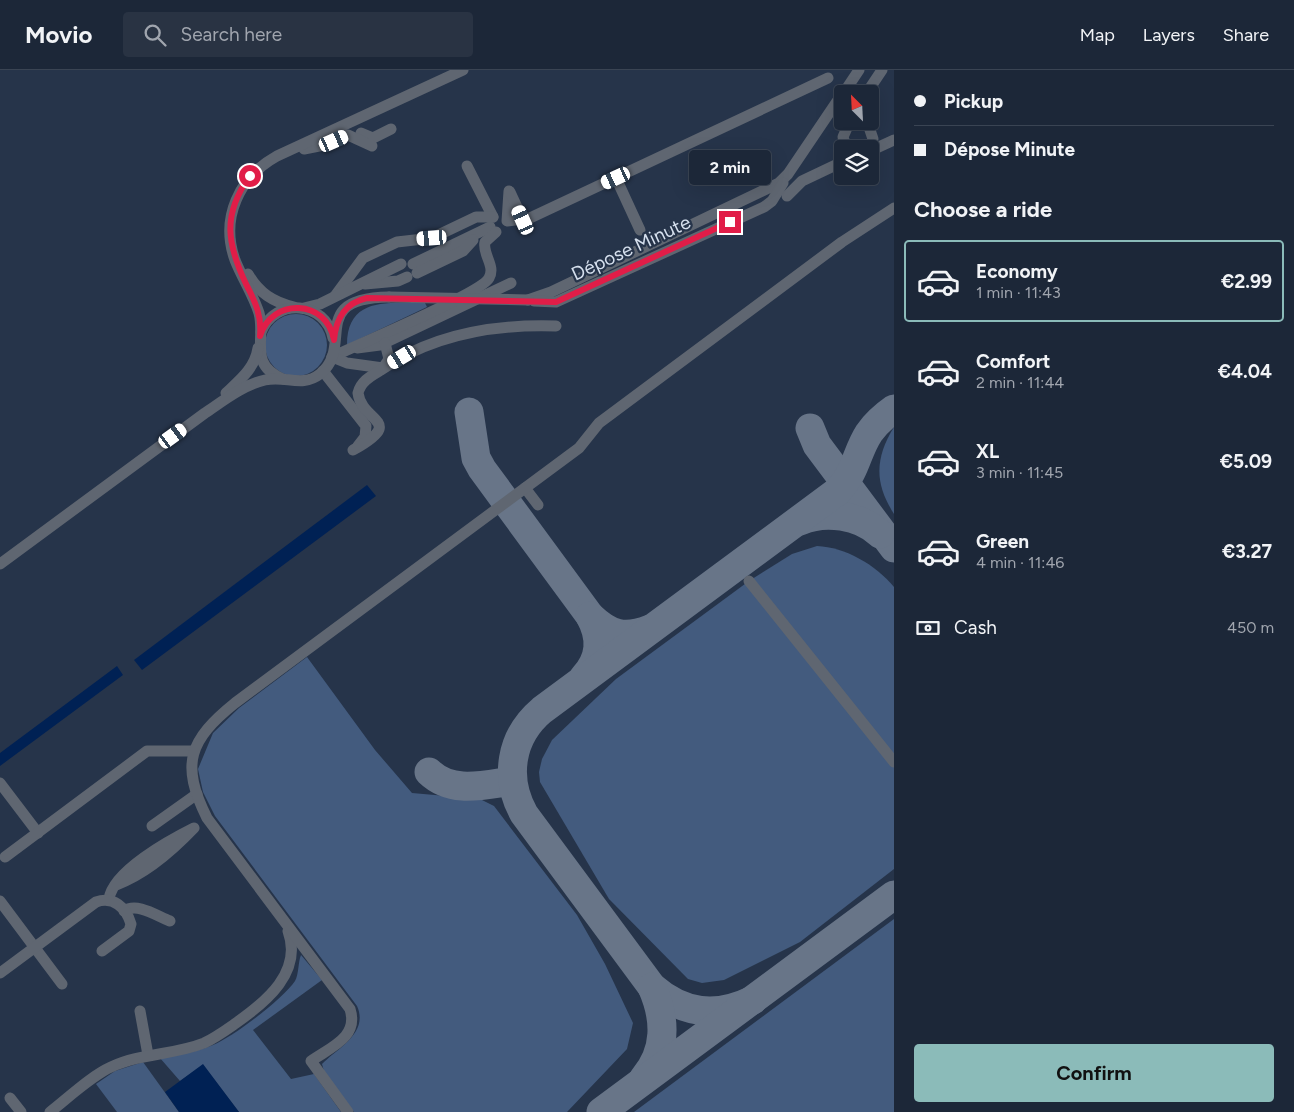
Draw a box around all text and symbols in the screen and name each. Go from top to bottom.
search box [123,12,473,57]
text: Movio [25,20,93,49]
icon: search [141,21,169,49]
text: Search here [181,23,282,46]
text: Map [1080,24,1115,46]
text: Layers [1143,24,1195,46]
text: Share [1223,24,1269,46]
north arrow [834,85,879,130]
map controls [834,85,879,185]
text: Pickup [944,90,1003,113]
car [317,128,350,154]
text: Dépose Minute [944,138,1075,161]
button: layers [834,140,879,185]
callout: 2 min [689,150,771,184]
text: 2 min [710,158,750,177]
route start [239,165,261,187]
car [599,165,632,191]
text: Choose a ride [914,196,1052,223]
car [510,203,535,237]
street label: Dépose Minute [568,210,694,286]
route end [719,211,741,233]
car [416,229,447,247]
icon: car [916,259,961,304]
text: Economy [976,260,1058,283]
text: €2.99 [1221,270,1272,293]
text: 1 min · 11:43 [976,283,1061,302]
car [385,343,418,371]
icon: car [916,349,961,394]
text: Comfort [976,350,1051,373]
text: €4.04 [1218,360,1272,383]
text: 2 min · 11:44 [976,373,1064,392]
car [156,421,189,451]
icon: car [916,439,961,484]
text: XL [976,440,999,463]
text: €5.09 [1220,450,1272,473]
text: 3 min · 11:45 [976,463,1063,482]
icon: car [916,529,961,574]
text: Green [976,530,1029,553]
text: €3.27 [1222,540,1272,563]
text: 4 min · 11:46 [976,553,1064,572]
icon: cash [914,614,942,642]
text: Cash [954,616,997,639]
text: 450 m [1227,618,1274,637]
button: Confirm [914,1044,1274,1102]

